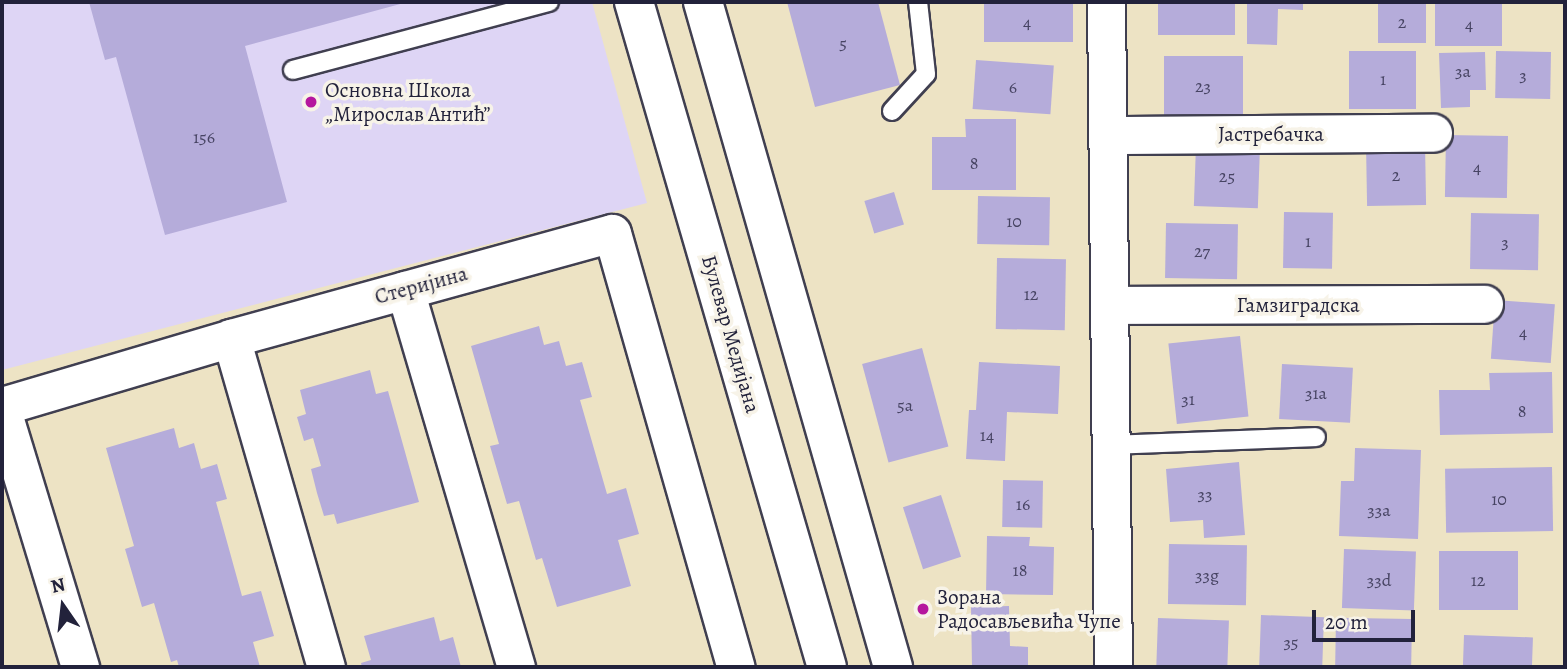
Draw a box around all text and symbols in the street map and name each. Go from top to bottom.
house number: 4 [1023,11,1031,33]
house number: 2 [1398,11,1406,33]
house number: 4 [1465,13,1473,35]
house number: 5 [839,32,847,54]
house number: 3a [1455,60,1471,82]
house number: 3 [1519,64,1527,86]
house number: 1 [1380,68,1386,90]
house number: 23 [1195,75,1211,97]
house number: 6 [1009,76,1017,98]
place label: Основна Школа „Мирослав Антић” [325,77,490,127]
marker: Основна Школа „Мирослав Антић” [303,94,319,110]
street label: Јастребачка [1218,121,1324,147]
house number: 156 [193,126,215,148]
house number: 8 [970,152,978,174]
house number: 4 [1473,156,1481,178]
house number: 2 [1392,164,1400,186]
house number: 25 [1219,165,1235,187]
house number: 10 [1006,210,1022,232]
house number: 1 [1305,230,1311,252]
house number: 3 [1501,231,1509,253]
house number: 27 [1194,240,1210,262]
street label: Булевар Медијана [696,252,766,416]
street label: Стеријина [372,261,470,309]
house number: 12 [1024,283,1038,305]
street label: Гамзиградска [1236,292,1360,318]
house number: 4 [1519,321,1527,343]
house number: 31a [1305,382,1327,404]
house number: 31 [1181,388,1195,410]
house number: 5a [897,394,913,416]
house number: 8 [1518,400,1526,422]
house number: 14 [980,424,994,446]
house number: 33 [1198,483,1212,505]
house number: 10 [1491,488,1507,510]
house number: 16 [1016,493,1030,515]
house number: 33a [1367,499,1391,521]
house number: 18 [1013,559,1027,581]
house number: 33g [1195,564,1219,586]
house number: 33d [1367,569,1391,591]
house number: 12 [1471,569,1485,591]
north arrow [28,571,98,641]
text: N [48,571,68,600]
place label: Зорана Радосављевића Чупе [937,584,1121,634]
scale bar [1315,596,1418,640]
marker: Зорана Радосављевића Чупе [915,601,931,617]
text: 20 m [1325,608,1368,636]
house number: 35 [1283,631,1299,653]

